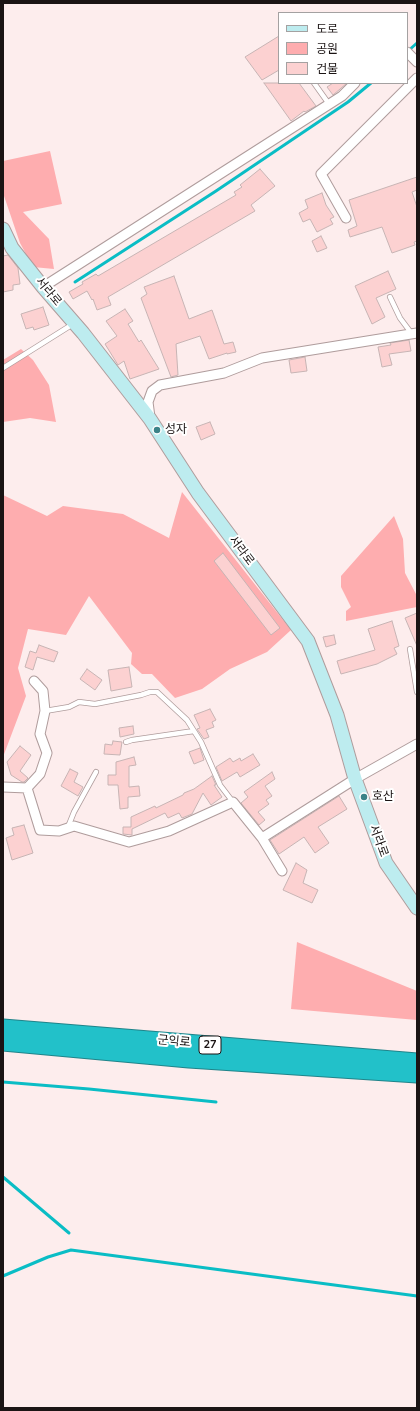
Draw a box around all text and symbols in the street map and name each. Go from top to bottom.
legend [278,12,408,84]
text: 도로 [316,21,338,37]
text: 공원 [316,41,338,57]
text: 건물 [316,61,338,77]
street label: 서라로 [32,275,64,309]
place label: 성자 [165,423,187,437]
marker: 성자 [152,425,162,435]
street label: 서라로 [225,533,257,569]
place label: 호산 [372,790,394,804]
marker: 호산 [359,792,369,802]
street label: 서라로 [366,823,390,859]
street label: 군익로 [157,1033,191,1051]
road number: 27 [199,1036,221,1054]

